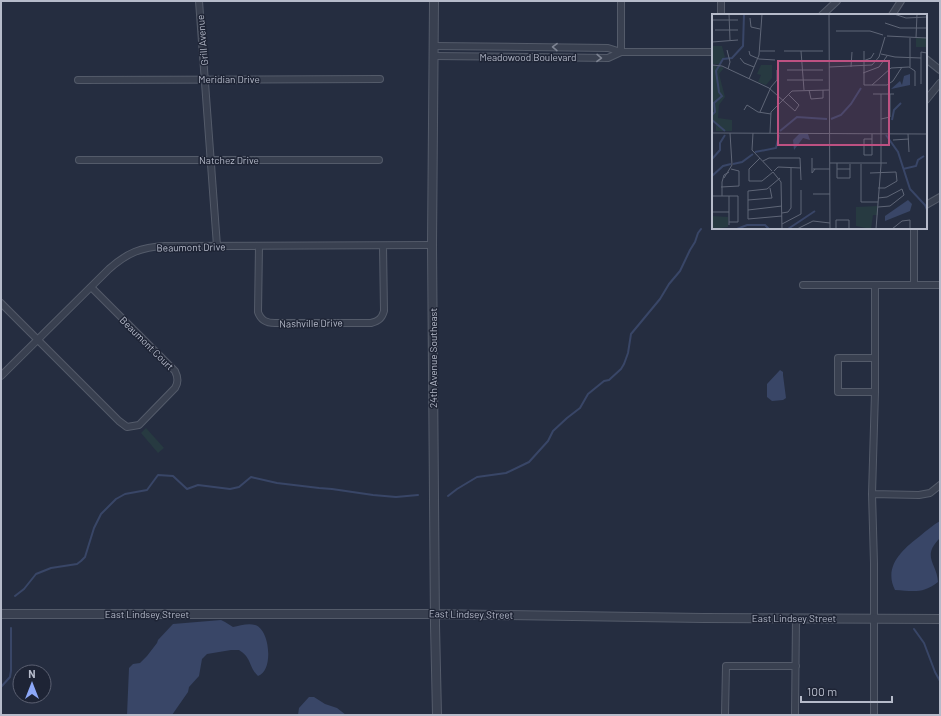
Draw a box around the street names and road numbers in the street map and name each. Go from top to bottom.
street label: Grill Avenue [194,14,210,66]
street label: Meadowood Boulevard [479,51,577,63]
street label: Meridian Drive [198,73,260,85]
street label: Natchez Drive [199,154,259,166]
street label: Beaumont Drive [156,240,226,254]
street label: 24th Avenue Southeast [427,308,439,408]
street label: Beaumont Court [118,314,177,373]
street label: Nashville Drive [279,316,343,330]
street label: East Lindsey Street [429,607,514,621]
street label: East Lindsey Street [105,608,190,620]
street label: East Lindsey Street [752,612,837,624]

